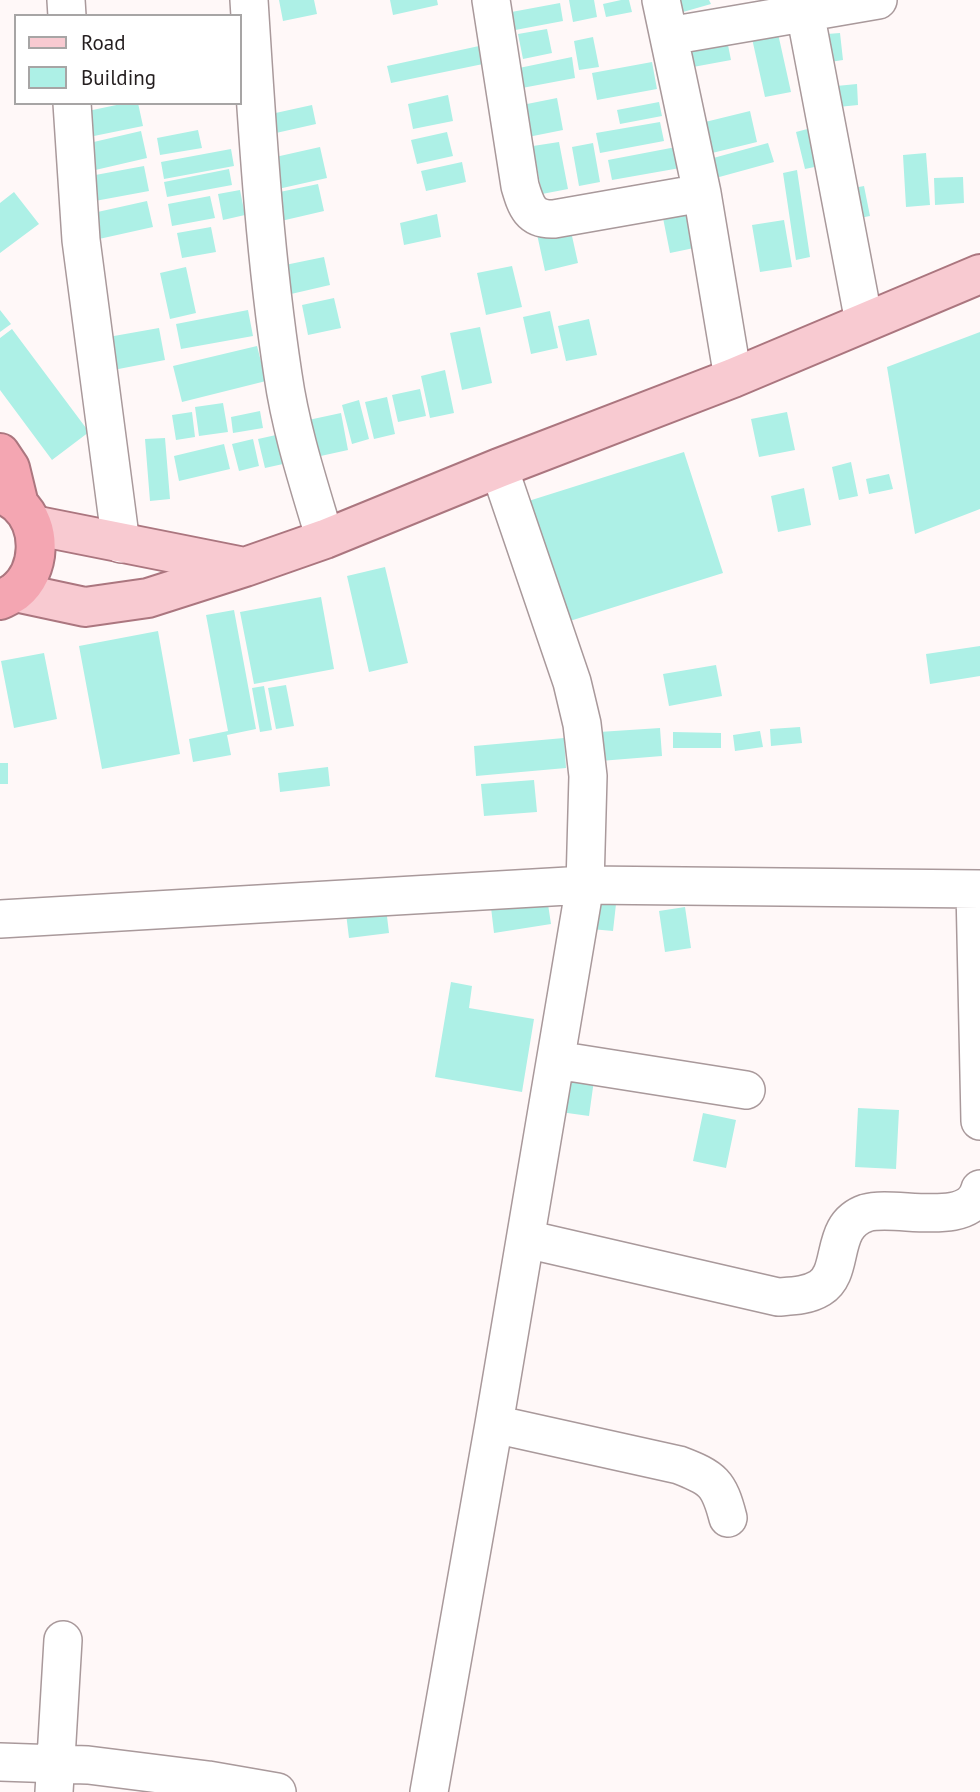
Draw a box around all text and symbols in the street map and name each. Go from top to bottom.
legend [14,14,242,105]
text: Road [81,29,125,56]
text: Building [81,64,156,91]

